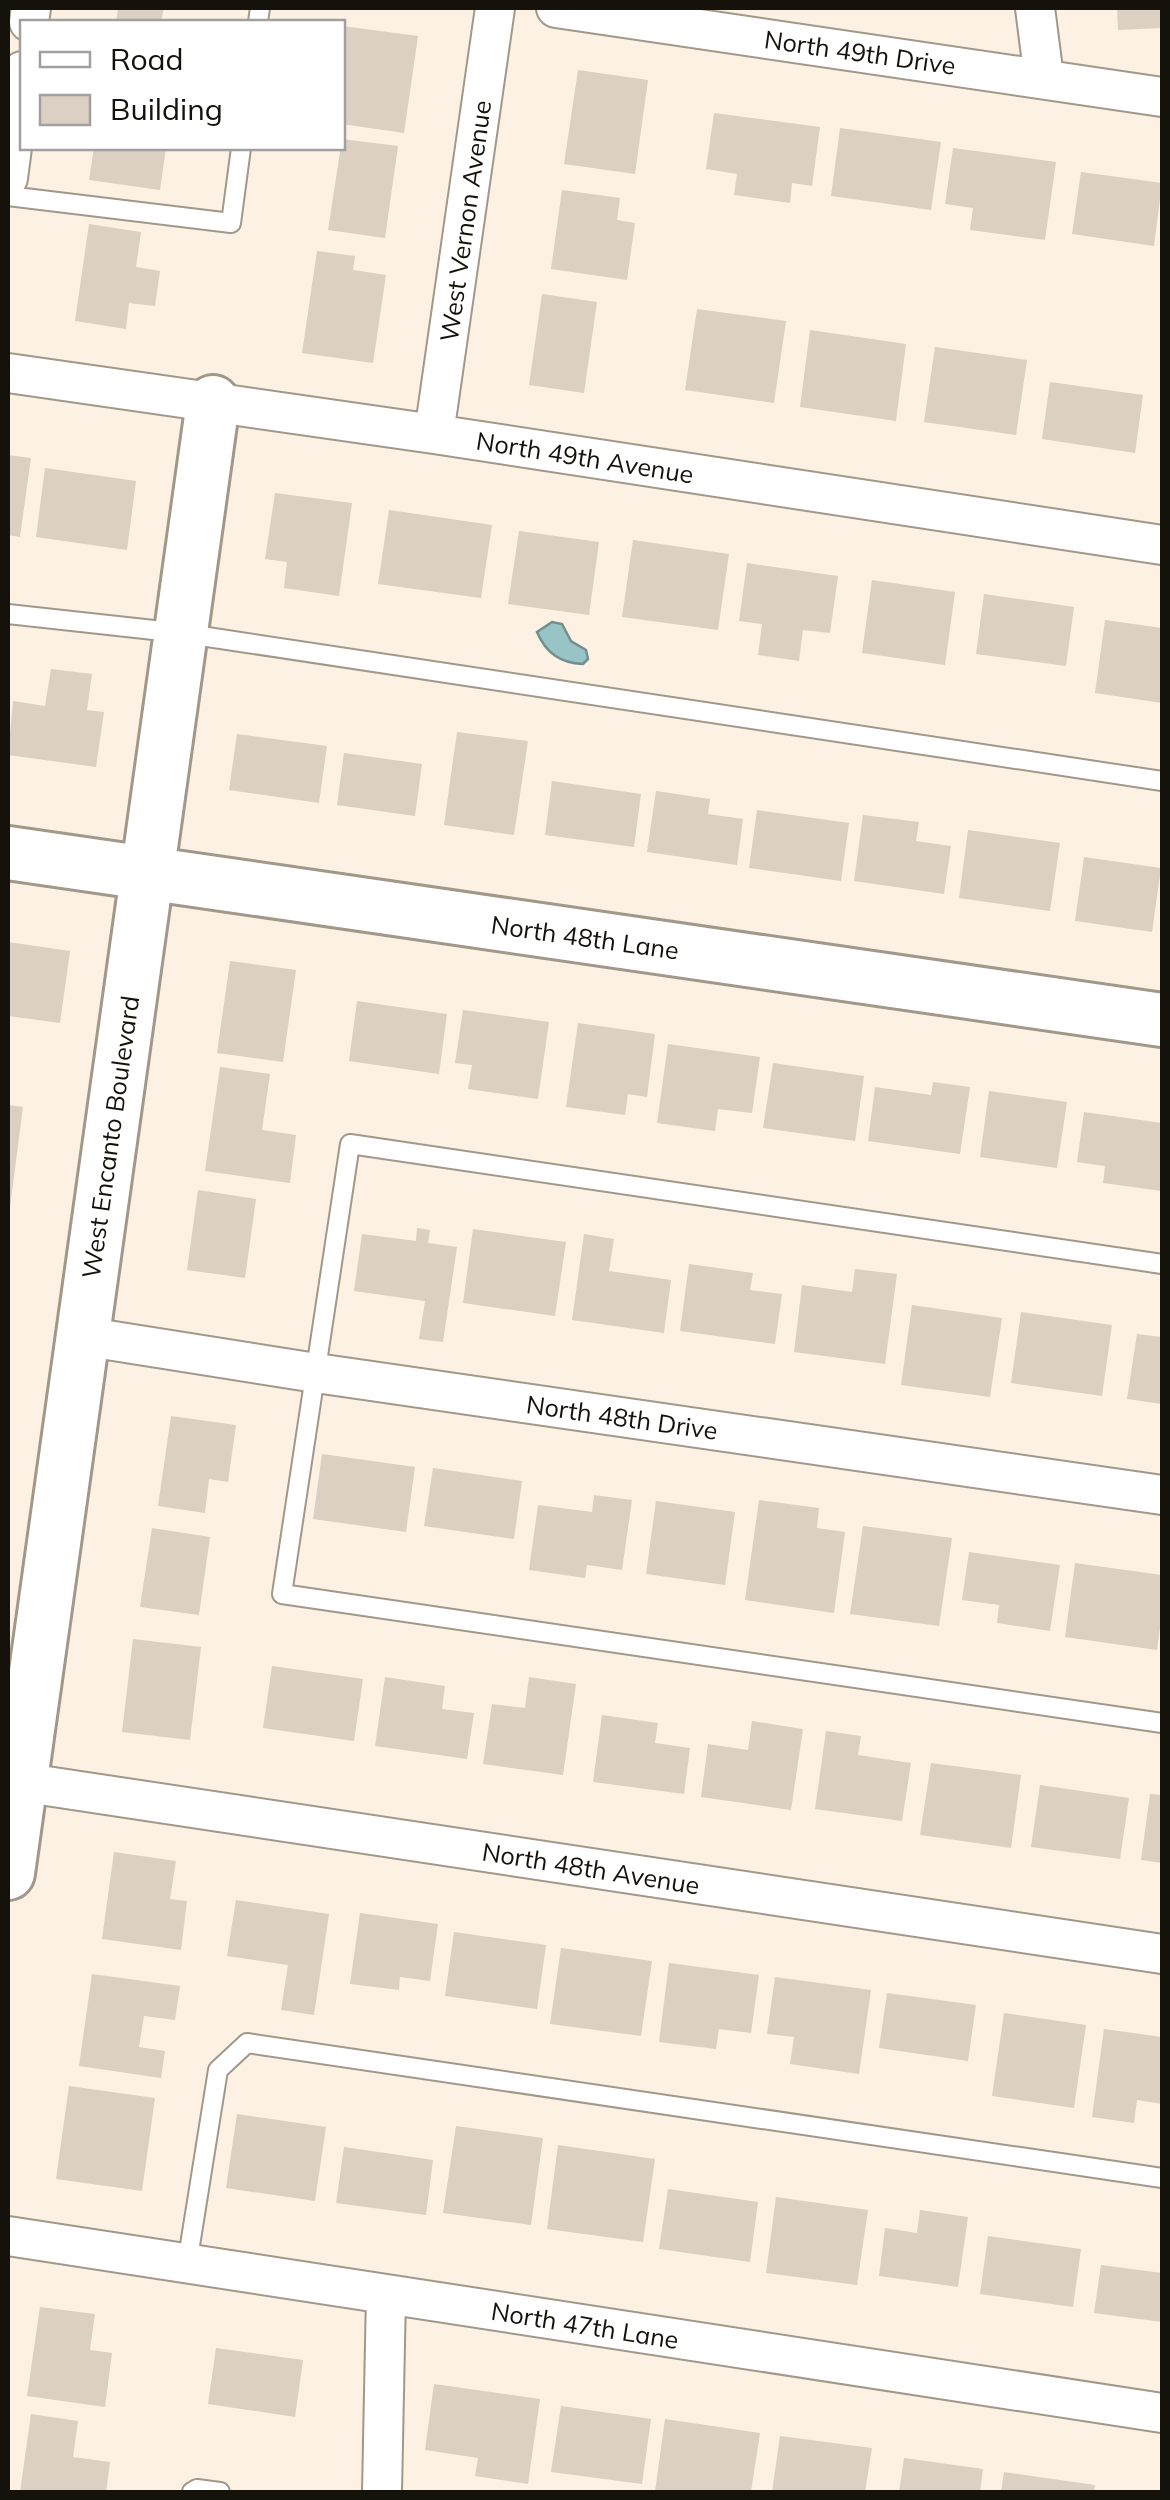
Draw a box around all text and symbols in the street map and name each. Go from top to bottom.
legend [20,20,345,150]
street label: North 49th Drive [762,23,958,81]
text: Road [110,40,184,78]
text: Building [110,90,223,128]
street label: West Vernon Avenue [433,98,497,344]
street label: North 49th Avenue [474,425,696,489]
street label: North 48th Lane [489,908,681,966]
street label: West Encanto Boulevard [75,994,145,1280]
street label: North 48th Drive [524,1388,720,1446]
street label: North 48th Avenue [480,1836,702,1900]
street label: North 47th Lane [489,2295,681,2355]

